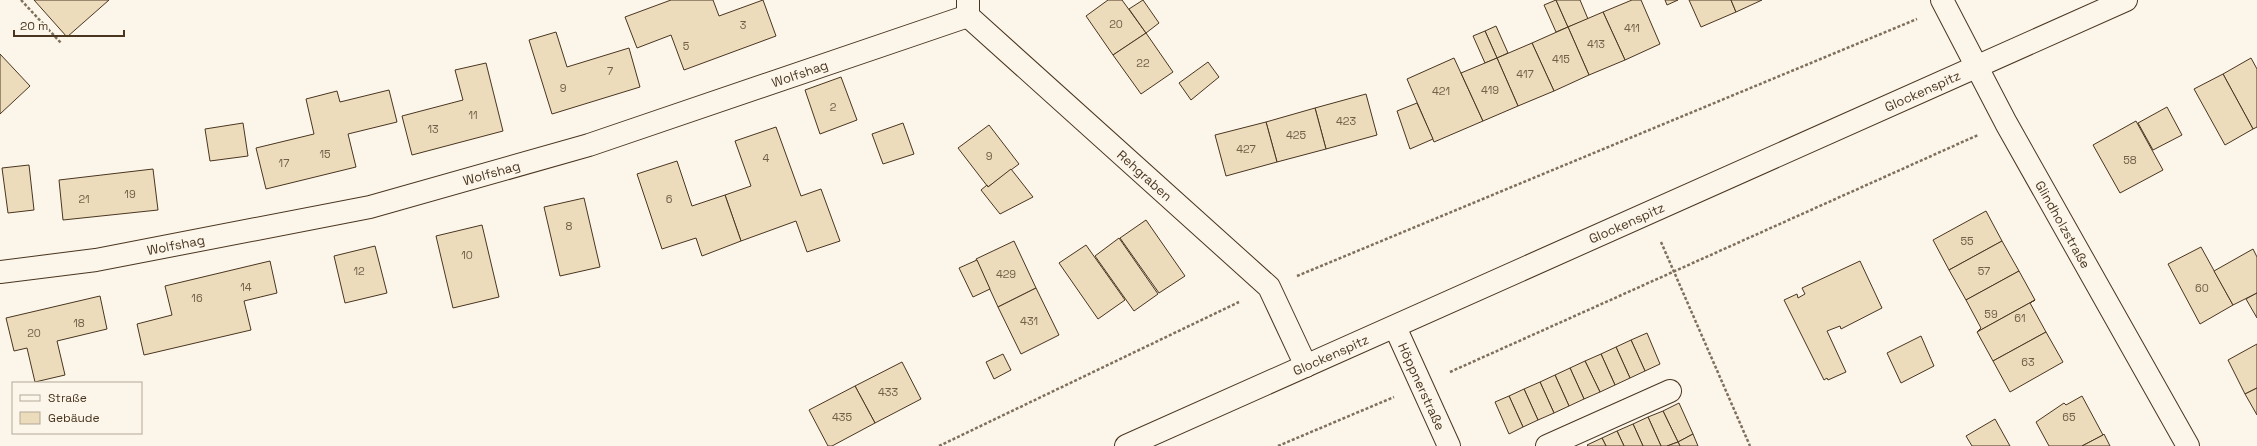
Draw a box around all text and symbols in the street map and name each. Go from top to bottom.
scale bar [14,12,124,38]
house number: 20 [1109,17,1123,31]
text: 20 m [20,18,48,34]
house number: 3 [740,18,747,32]
house number: 411 [1624,21,1640,35]
house number: 413 [1587,37,1605,51]
house number: 5 [683,39,690,53]
house number: 415 [1552,52,1570,66]
street label: Wolfshag [769,56,830,91]
house number: 22 [1136,56,1150,70]
house number: 7 [607,64,613,78]
house number: 417 [1516,67,1534,81]
street label: Glockenspitz [1882,67,1963,116]
house number: 9 [560,81,567,95]
house number: 419 [1481,83,1499,97]
house number: 421 [1432,84,1450,98]
house number: 2 [830,100,837,114]
house number: 11 [468,108,478,122]
house number: 423 [1336,114,1356,128]
house number: 13 [427,122,439,136]
house number: 425 [1286,128,1306,142]
house number: 427 [1236,142,1256,156]
street label: Rehgraben [1113,146,1176,205]
house number: 15 [319,147,331,161]
house number: 9 [986,149,993,163]
house number: 4 [763,151,770,165]
house number: 58 [2123,153,2137,167]
house number: 17 [279,156,289,170]
street label: Wolfshag [461,157,522,189]
street label: Glindholzstraße [2031,178,2094,271]
house number: 19 [124,187,136,201]
house number: 21 [78,192,90,206]
house number: 6 [666,192,673,206]
street label: Glockenspitz [1586,199,1667,248]
house number: 8 [566,219,573,233]
street label: Wolfshag [145,231,206,259]
house number: 55 [1960,234,1974,248]
house number: 10 [461,248,473,262]
house number: 12 [353,264,365,278]
house number: 57 [1978,264,1990,278]
house number: 429 [996,267,1016,281]
house number: 14 [240,280,252,294]
house number: 60 [2195,281,2209,295]
house number: 16 [191,291,203,305]
house number: 59 [1984,307,1998,321]
house number: 61 [2014,311,2026,325]
house number: 431 [1020,314,1038,328]
house number: 18 [73,316,85,330]
house number: 20 [27,326,41,340]
street label: Glockenspitz [1290,331,1371,380]
street label: Höppnerstraße [1394,340,1449,433]
house number: 63 [2021,355,2035,369]
legend [12,382,142,434]
house number: 433 [878,385,898,399]
text: Straße [48,390,87,406]
text: Gebäude [48,410,100,426]
house number: 435 [832,410,852,424]
house number: 65 [2062,410,2076,424]

